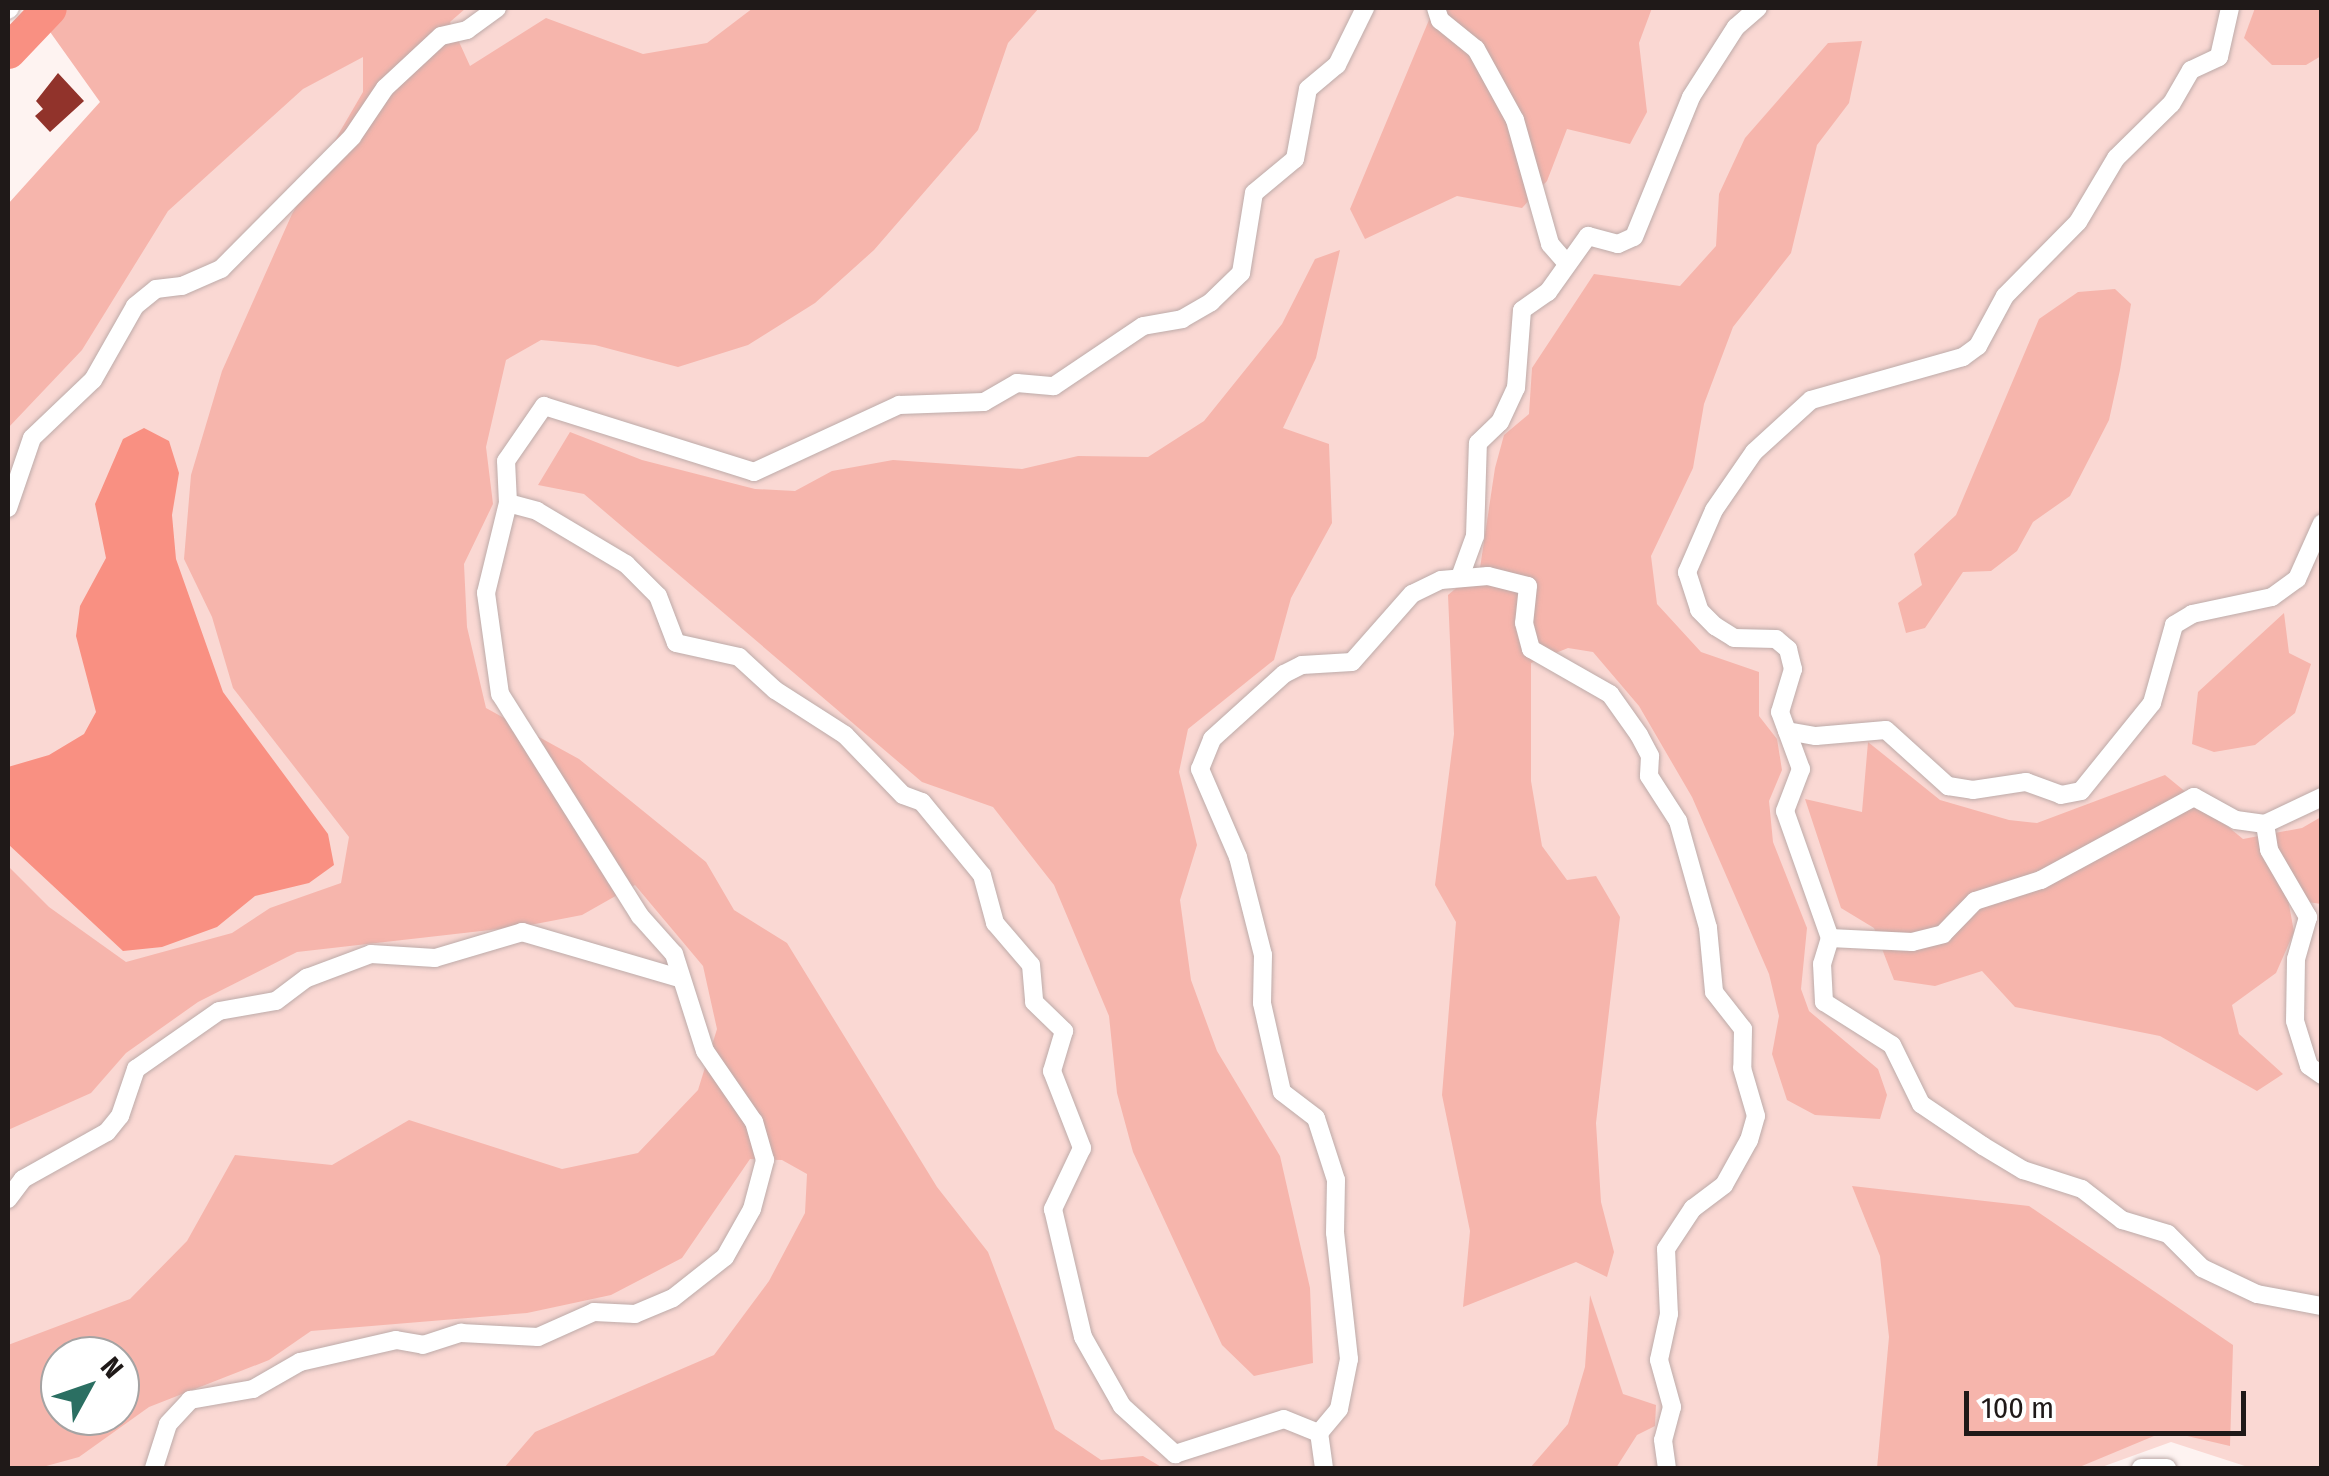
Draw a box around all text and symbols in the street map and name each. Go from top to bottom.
north arrow [40,1336,140,1436]
text: N [94,1351,130,1385]
scale bar [1969,1371,2252,1433]
text: 100 m [1981,1390,2054,1426]

